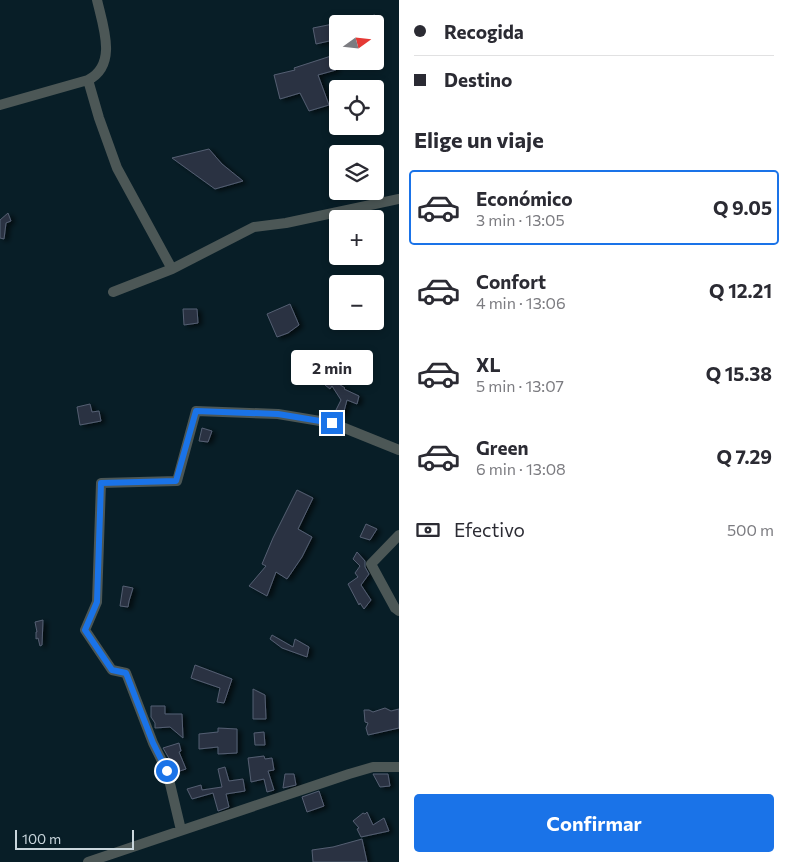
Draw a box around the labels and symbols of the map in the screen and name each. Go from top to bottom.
north arrow [329,15,384,70]
callout: 2 min [291,350,373,386]
route end [321,412,343,434]
route start [156,760,178,782]
scale bar [15,827,134,850]

